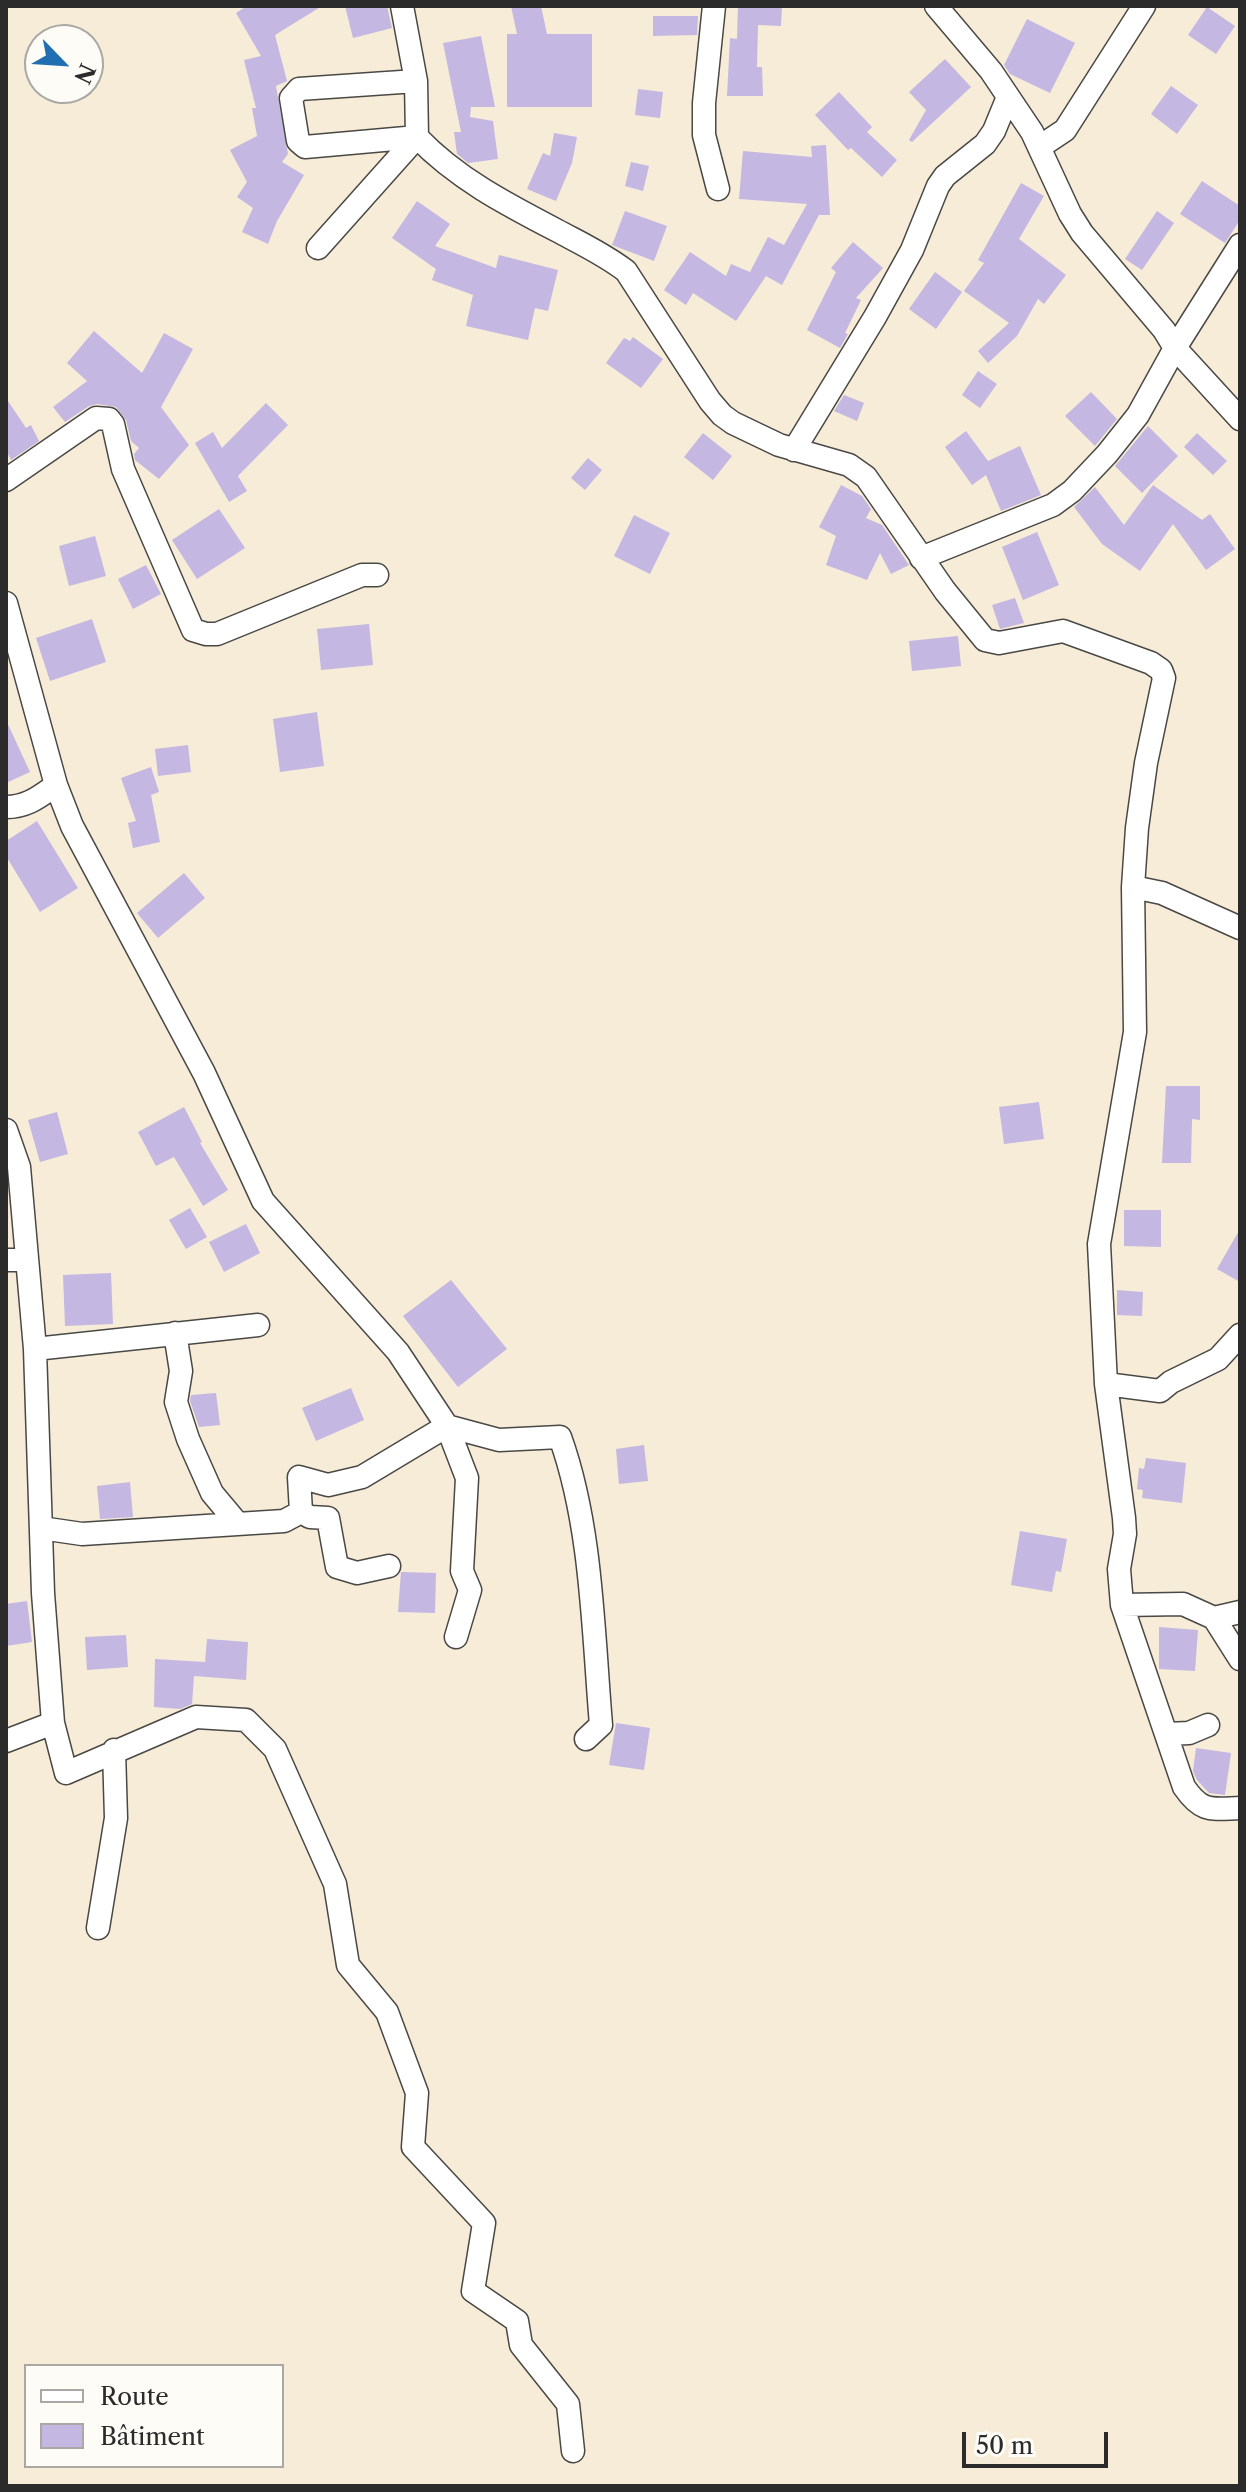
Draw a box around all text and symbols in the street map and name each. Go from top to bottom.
north arrow [24,24,104,104]
text: N [68,59,101,88]
legend [24,2364,284,2468]
text: Route [100,2382,169,2411]
scale bar [966,2416,1112,2466]
text: Bâtiment [100,2422,205,2451]
text: 50 m [976,2431,1033,2460]

